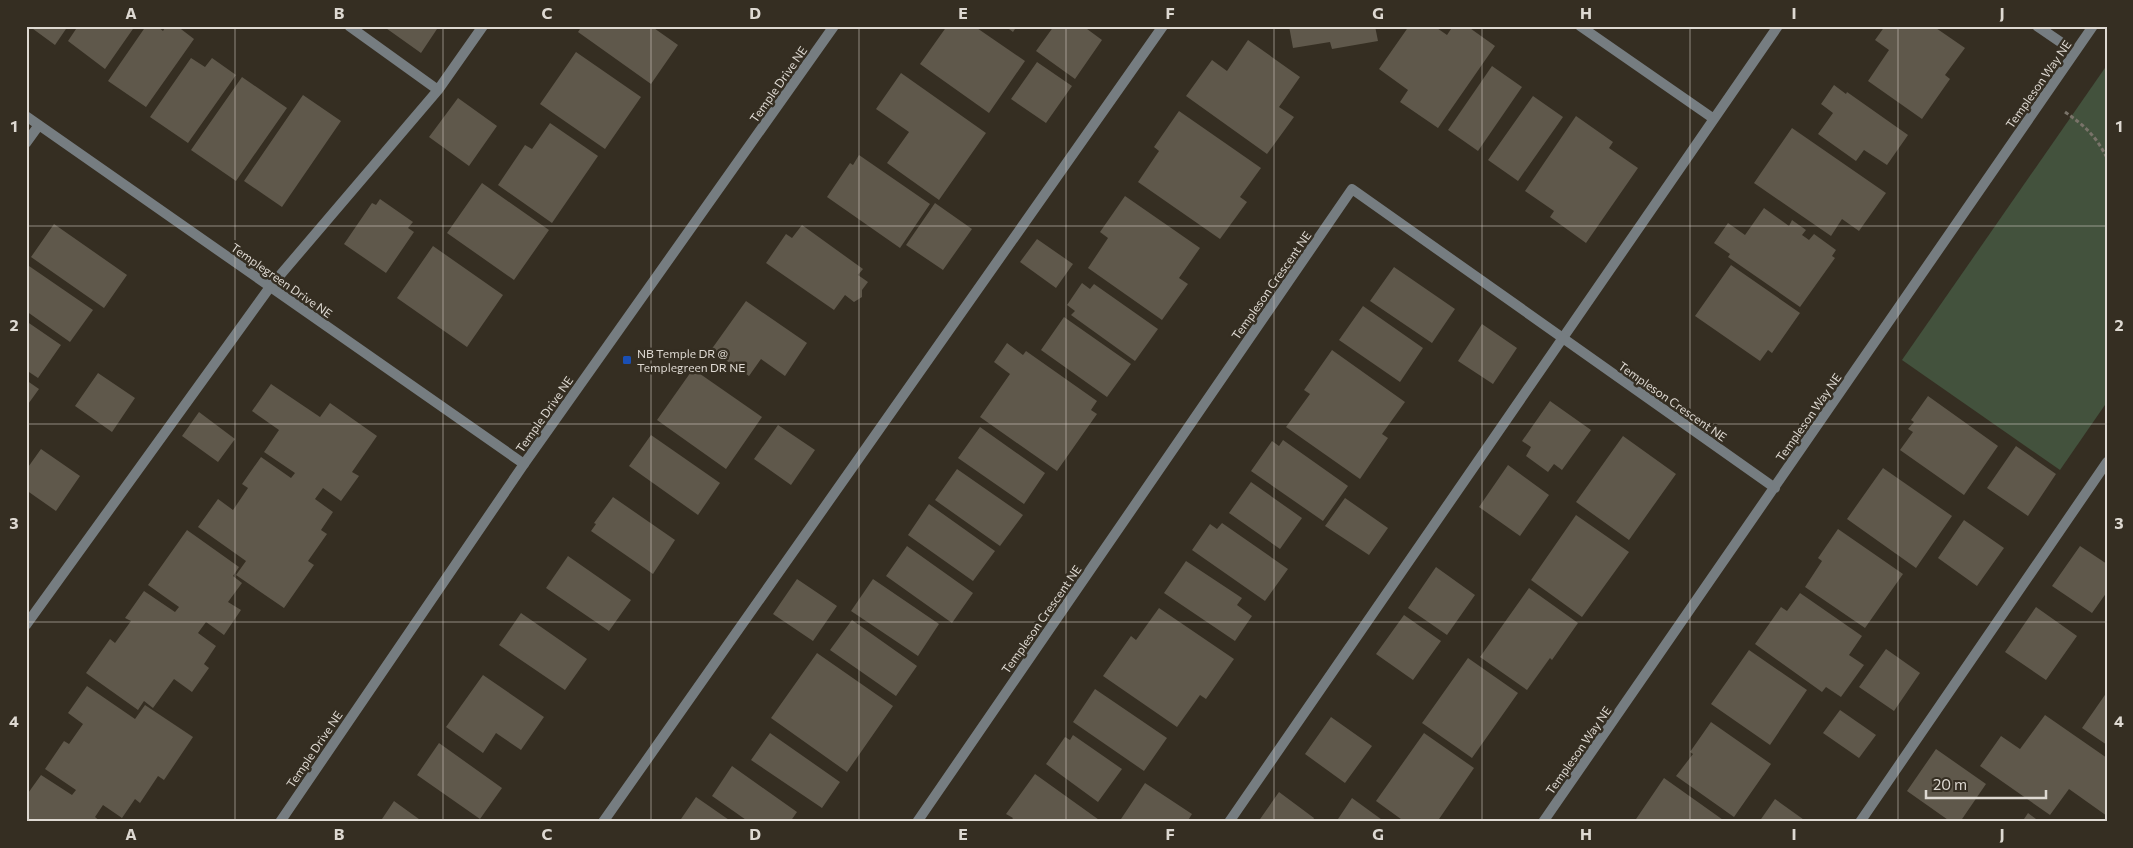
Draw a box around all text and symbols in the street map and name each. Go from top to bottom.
text: A [125,3,137,22]
text: B [334,3,345,22]
text: C [542,3,553,22]
text: D [749,3,761,22]
text: E [958,3,968,22]
text: F [1165,3,1175,22]
text: G [1372,3,1384,22]
text: H [1580,3,1592,22]
text: I [1791,3,1797,22]
text: J [1999,3,2005,22]
street label: Templeson Way NE [2002,37,2074,131]
street label: Temple Drive NE [747,43,809,125]
text: 1 [10,116,18,135]
text: 1 [2115,116,2123,135]
street label: Templeson Crescent NE [1228,228,1314,342]
street label: Templegreen Drive NE [229,240,335,320]
text: 2 [9,315,19,334]
text: 2 [2114,315,2124,334]
place label: NB Temple DR @ Templegreen DR NE [637,346,745,374]
marker: NB Temple DR @ Templegreen DR NE [621,354,633,366]
street label: Templeson Crescent NE [1616,358,1730,444]
street label: Templeson Way NE [1772,370,1844,464]
street label: Temple Drive NE [513,373,575,455]
text: 3 [9,513,19,532]
text: 3 [2114,513,2124,532]
street label: Templeson Crescent NE [998,562,1084,676]
street label: Templeson Way NE [1542,703,1614,797]
street label: Temple Drive NE [283,708,345,790]
text: 4 [9,711,19,730]
text: 4 [2114,711,2124,730]
scale bar [1926,768,2046,800]
text: 20 m [1933,775,1967,793]
text: A [125,824,137,843]
text: B [334,824,345,843]
text: C [542,824,553,843]
text: D [749,824,761,843]
text: E [958,824,968,843]
text: F [1165,824,1175,843]
text: G [1372,824,1384,843]
text: H [1580,824,1592,843]
text: I [1791,824,1797,843]
text: J [1999,824,2005,843]

